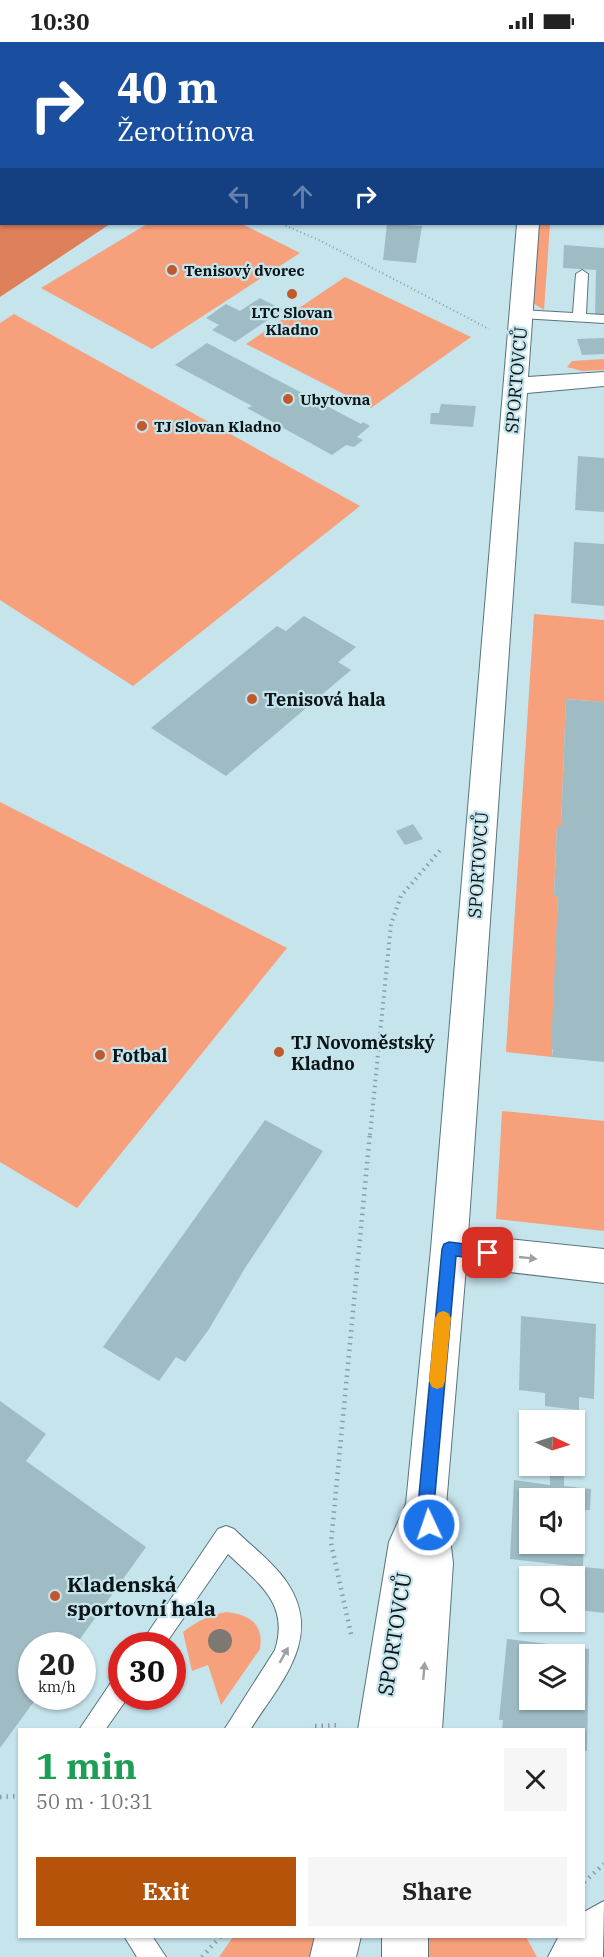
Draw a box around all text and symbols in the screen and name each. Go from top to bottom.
text: 10:30 [30,7,89,36]
text: 40 m [117,60,218,115]
icon: right [18,66,96,144]
text: Žerotínova [117,113,255,148]
icon: left [223,180,256,213]
icon: ahead [286,180,319,213]
icon: right [349,180,382,213]
place label: Tenisový dvorec [184,261,305,280]
marker: Tenisový dvorec [165,263,179,277]
marker: LTC Slovan Kladno [285,287,299,301]
place label: LTC Slovan Kladno [251,303,333,339]
street label: SPORTOVCŮ [499,326,532,434]
place label: Ubytovna [300,390,371,409]
marker: Ubytovna [281,392,295,406]
place label: TJ Slovan Kladno [154,417,281,436]
marker: TJ Slovan Kladno [135,419,149,433]
place label: Tenisová hala [264,688,386,711]
marker: Tenisová hala [245,692,259,706]
street label: SPORTOVCŮ [462,811,493,919]
place label: TJ Novoměstský Kladno [291,1031,436,1075]
place label: Fotbal [112,1044,168,1067]
marker: TJ Novoměstský Kladno [272,1045,286,1059]
marker: Fotbal [93,1048,107,1062]
pin [462,1227,513,1278]
icon: arrive [471,1236,504,1269]
one-way arrow [519,1253,538,1263]
north arrow [519,1410,585,1476]
map controls [519,1410,585,1710]
button: sound [519,1488,585,1554]
position arrow [397,1493,461,1557]
button: search [519,1566,585,1632]
place label: Kladenská sportovní hala [67,1570,216,1622]
street label: SPORTOVCŮ [370,1570,418,1698]
marker: Kladenská sportovní hala [48,1589,62,1603]
speed limit sign: 30 [108,1632,186,1710]
text: 20 [39,1644,75,1683]
button: layers [519,1644,585,1710]
one-way arrow [279,1646,289,1663]
one-way arrow [420,1662,429,1681]
text: km/h [38,1677,76,1696]
text: 1 min [36,1742,137,1789]
button: close [504,1748,567,1811]
text: 50 m · 10:31 [36,1788,153,1815]
button: Exit [36,1857,296,1926]
button: Share [308,1857,567,1926]

